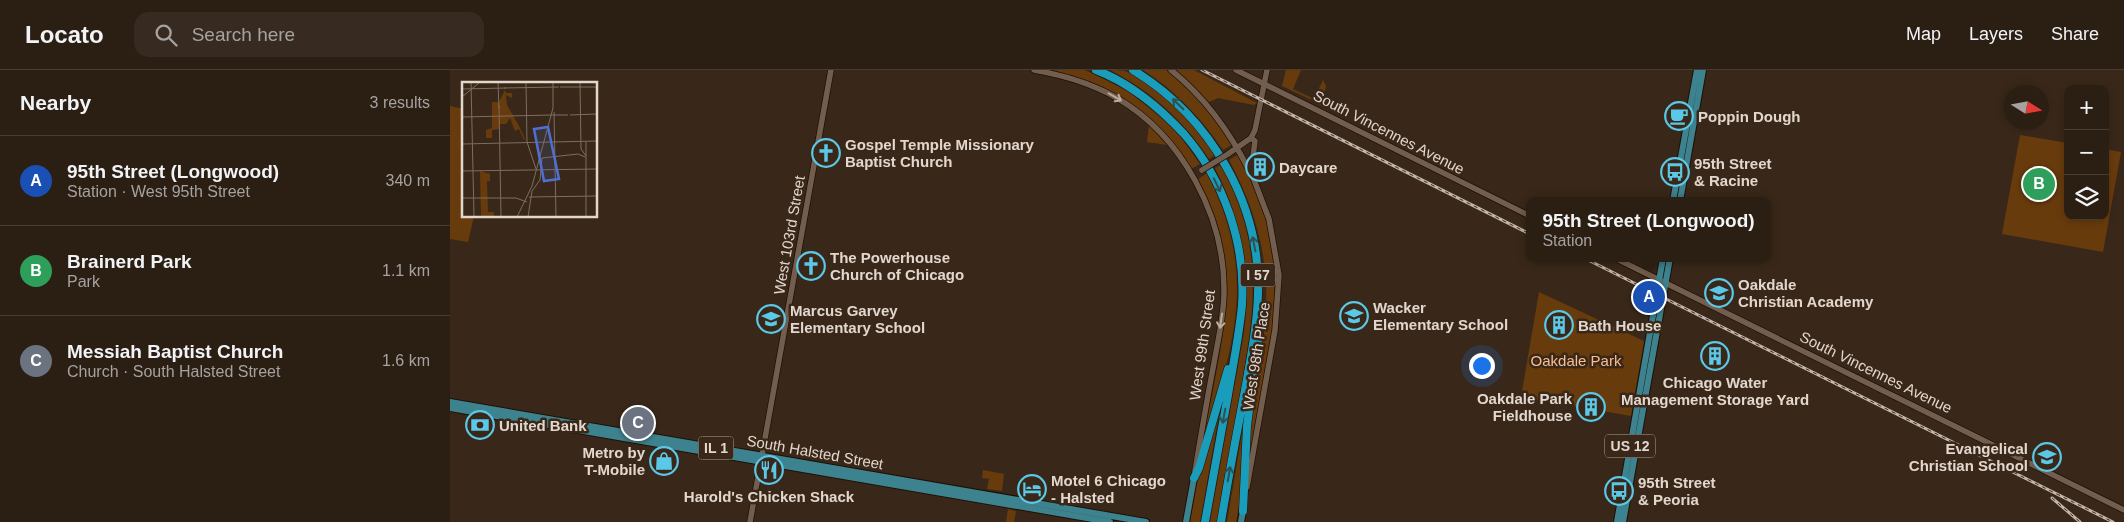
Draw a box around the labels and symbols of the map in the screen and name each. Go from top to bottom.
inset map [462,82,598,218]
north arrow [2004,85,2049,130]
street label: South Vincennes Avenue [1311,86,1467,178]
one-way arrow [1108,93,1122,103]
one-way arrow [1172,98,1184,110]
cafe icon: Poppin Dough [1664,101,1694,131]
place label: Poppin Dough [1698,108,1800,125]
place label: Gospel Temple Missionary Baptist Church [845,136,1035,170]
church icon: Gospel Temple Missionary Baptist Church [811,138,841,168]
building icon: Daycare [1245,152,1275,182]
place label: 95th Street & Racine [1694,155,1772,189]
bus stop icon: 95th Street & Racine [1660,157,1690,187]
place label: Daycare [1279,159,1337,176]
pin: B [2023,165,2055,203]
street label: West 103rd Street [770,173,808,296]
one-way arrow [1213,177,1222,192]
one-way arrow [1249,237,1258,253]
place label: The Powerhouse Church of Chicago [830,249,964,283]
church icon: The Powerhouse Church of Chicago [796,251,826,281]
road number: I 57 [1240,264,1276,286]
place label: Oakdale Christian Academy [1738,276,1874,310]
pin: A [1633,278,1665,316]
school or university icon: Oakdale Christian Academy [1704,278,1734,308]
street label: West 99th Street [1186,288,1218,401]
place label: Wacker Elementary School [1373,299,1508,333]
street label: West 98th Place [1239,301,1273,411]
school or university icon: Wacker Elementary School [1339,301,1369,331]
place label: Marcus Garvey Elementary School [790,302,925,336]
school or university icon: Marcus Garvey Elementary School [756,304,786,334]
building icon: Bath House [1544,310,1574,340]
one-way arrow [1215,312,1225,328]
place label: Bath House [1578,317,1661,334]
street label: South Vincennes Avenue [1797,328,1955,416]
building icon: Chicago Water Management Storage Yard [1700,341,1730,371]
park label: Oakdale Park [1531,352,1622,369]
your location [1469,353,1495,379]
place label: Chicago Water Management Storage Yard [1621,374,1809,408]
place label: Oakdale Park Fieldhouse [1477,390,1573,424]
building icon: Oakdale Park Fieldhouse [1576,392,1606,422]
pin: C [622,404,654,442]
one-way arrow [1218,408,1228,424]
bank icon: United Bank [465,410,495,440]
place label: United Bank [499,417,587,434]
street label: South Halsted Street [745,432,885,473]
road number: US 12 [1605,434,1655,458]
road number: IL 1 [698,436,734,459]
place label: Evangelical Christian School [1909,440,2028,474]
school or university icon: Evangelical Christian School [2032,442,2062,472]
place label: Metro by T-Mobile [582,444,646,478]
shop icon: Metro by T-Mobile [649,446,679,476]
restaurant icon: Harold's Chicken Shack [754,455,784,485]
one-way arrow [1225,466,1235,482]
place label: Motel 6 Chicago - Halsted [1051,472,1166,506]
hotel icon: Motel 6 Chicago - Halsted [1017,474,1047,504]
place label: 95th Street & Peoria [1638,474,1716,508]
bus stop icon: 95th Street & Peoria [1604,476,1634,506]
place label: Harold's Chicken Shack [684,488,855,505]

